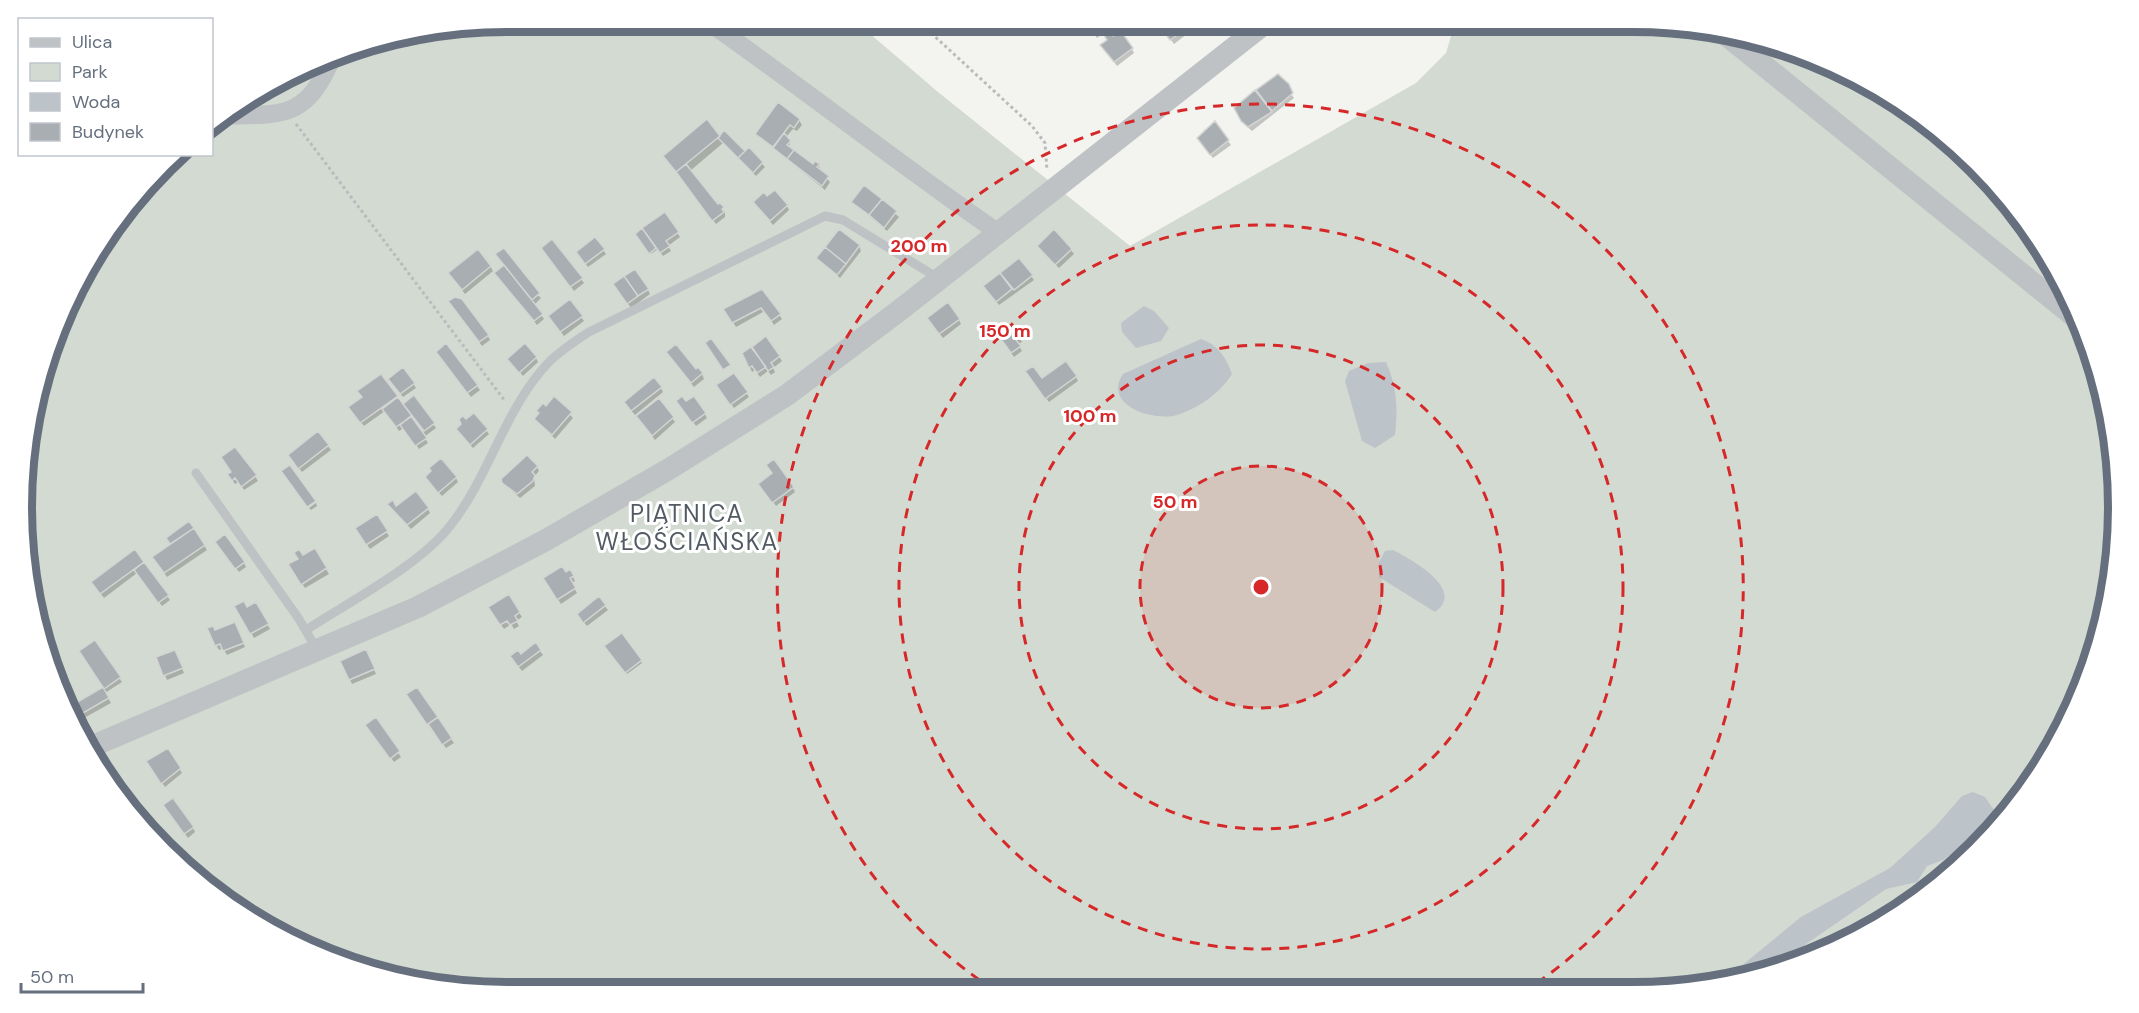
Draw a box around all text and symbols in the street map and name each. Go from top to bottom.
legend [18,18,213,156]
text: Ulica [72,30,112,54]
text: Park [72,60,108,84]
text: Woda [72,90,120,114]
text: Budynek [72,120,144,144]
text: 200 m [891,234,947,258]
text: 150 m [979,319,1031,343]
text: 100 m [1063,404,1117,428]
text: 50 m [1152,490,1198,514]
district label: PIĄTNICA WŁOŚCIAŃSKA [595,498,779,557]
centre of rings [1251,577,1271,597]
scale bar [21,956,142,994]
text: 50 m [30,965,74,989]

